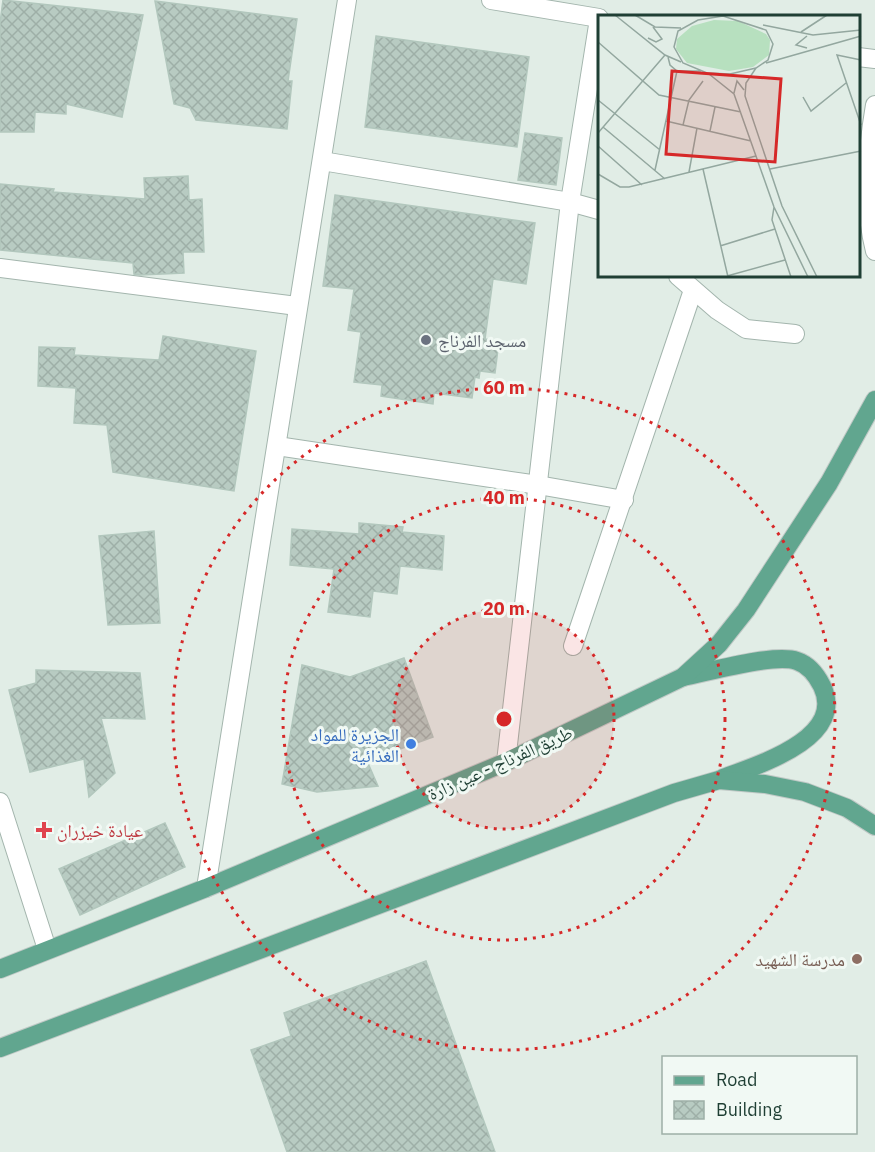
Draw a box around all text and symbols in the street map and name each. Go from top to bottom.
inset map [598,15,860,278]
place label: مسجد الفرناج [438,329,526,353]
marker: مسجد الفرناج [419,333,433,347]
text: 60 m [483,376,525,399]
text: 40 m [483,486,525,509]
text: 20 m [483,597,525,620]
centre of rings [494,709,514,729]
street label: طريق الفرناج - عين زارة [424,721,576,806]
place label: الجزيرة للمواد الغذائية [311,723,399,767]
marker: الجزيرة للمواد الغذائية [404,737,418,751]
place label: عيادة خيزران [57,819,143,842]
marker: عيادة خيزران [35,821,53,839]
place label: مدرسة الشهيد [755,948,845,971]
marker: مدرسة الشهيد [850,952,864,966]
legend [662,1056,857,1134]
text: Road [716,1068,757,1091]
text: Building [716,1098,783,1121]

